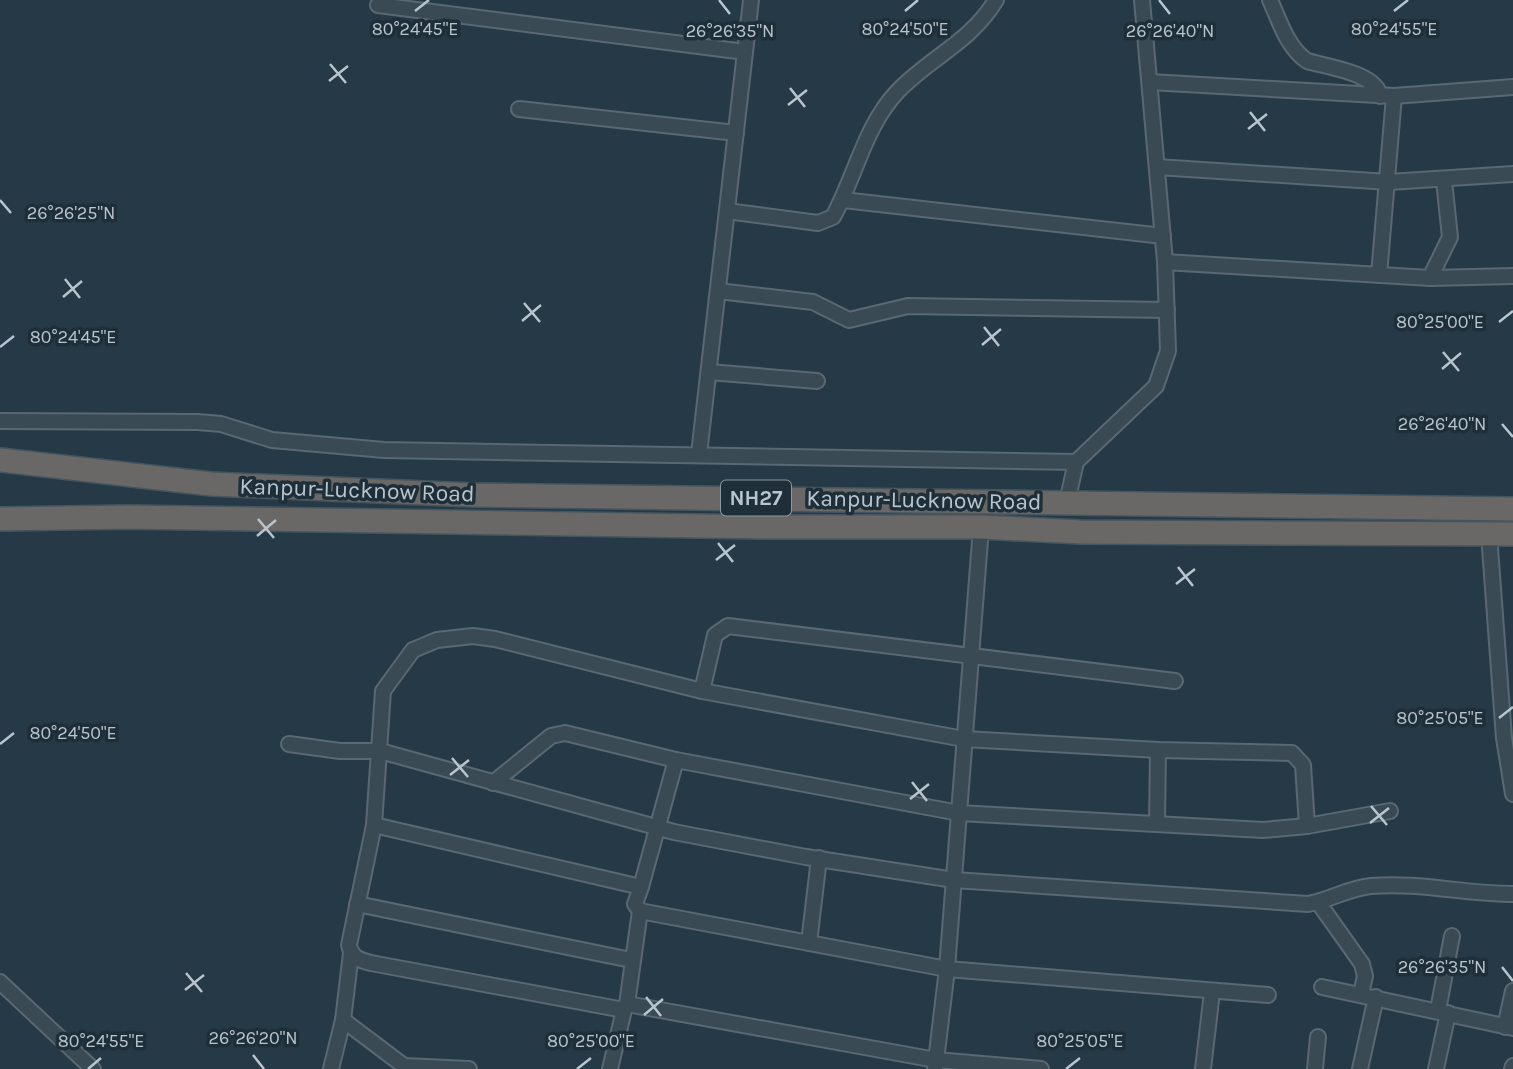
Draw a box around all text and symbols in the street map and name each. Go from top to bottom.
text: 80°24'45"E [372,18,458,40]
text: 80°24'50"E [861,18,949,40]
text: 80°24'55"E [1351,18,1437,40]
text: 26°26'35"N [686,20,774,42]
text: 26°26'40"N [1126,20,1214,42]
text: 26°26'25"N [27,202,115,224]
text: 80°25'00"E [1396,311,1484,333]
text: 80°24'45"E [30,326,116,348]
text: 26°26'40"N [1398,413,1486,435]
street label: Kanpur-Lucknow Road [239,472,475,508]
road number: NH27 [721,480,791,516]
street label: Kanpur-Lucknow Road [806,484,1042,516]
text: 80°25'05"E [1396,707,1484,729]
text: 80°24'50"E [29,722,117,744]
text: 26°26'35"N [1398,956,1486,978]
text: 26°26'20"N [209,1027,297,1049]
text: 80°24'55"E [58,1030,144,1052]
text: 80°25'00"E [547,1030,635,1052]
text: 80°25'05"E [1036,1030,1124,1052]

